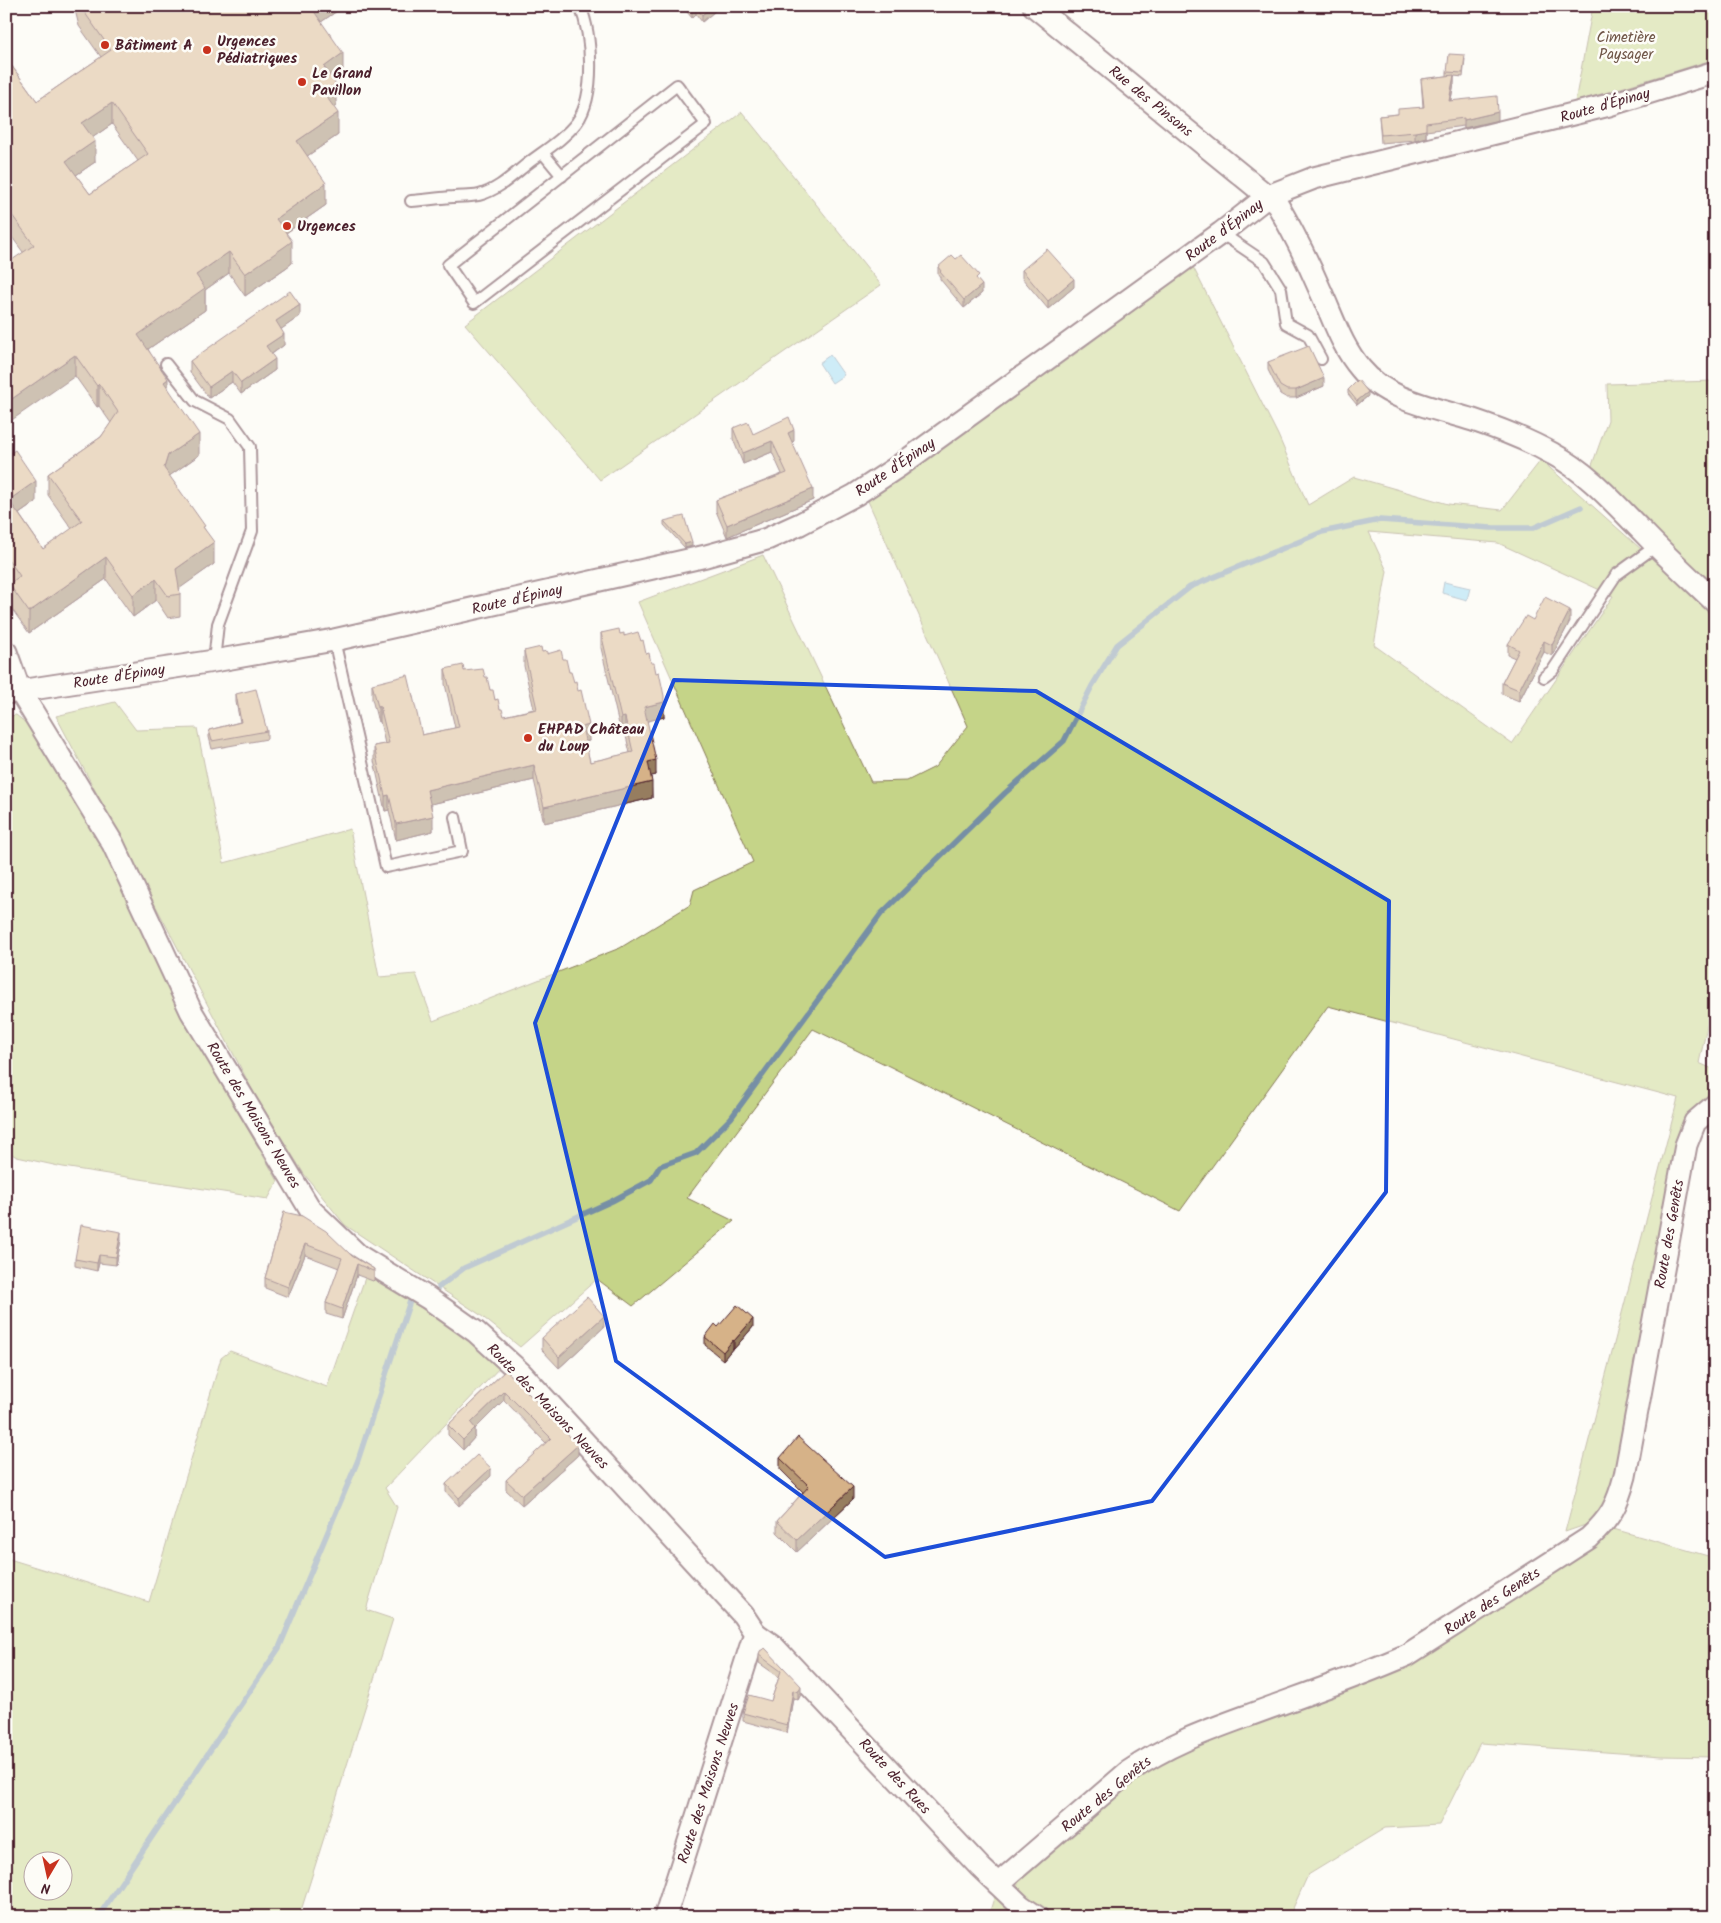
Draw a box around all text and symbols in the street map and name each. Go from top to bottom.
park label: Cimetière Paysager [1597,26,1656,67]
place label: Urgences Pédiatriques [217,30,297,71]
place label: Bâtiment A [115,34,193,58]
marker: Bâtiment A [99,39,111,51]
marker: Urgences Pédiatriques [201,44,213,56]
street label: Rue des Pinsons [1103,60,1198,144]
place label: Le Grand Pavillon [312,62,373,103]
marker: Le Grand Pavillon [296,76,308,88]
street label: Route d'Épinay [1557,81,1654,130]
street label: Route d'Épinay [1180,193,1270,268]
place label: Urgences [297,215,356,239]
marker: Urgences [281,220,293,232]
street label: Route d'Épinay [850,431,941,504]
street label: Route d'Épinay [469,578,566,622]
street label: Route d'Épinay [72,658,168,696]
place label: EHPAD Château du Loup [538,718,645,759]
marker: EHPAD Château du Loup [522,732,534,744]
street label: Route des Maisons Neuves [200,1037,307,1194]
street label: Route des Genêts [1649,1177,1692,1291]
street label: Route des Maisons Neuves [480,1338,615,1476]
street label: Route des Genêts [1440,1561,1546,1642]
street label: Route des Maisons Neuves [672,1699,746,1867]
street label: Route des Rues [852,1733,937,1821]
street label: Route des Genêts [1056,1750,1158,1839]
north arrow [22,1850,72,1900]
text: N [40,1876,52,1899]

